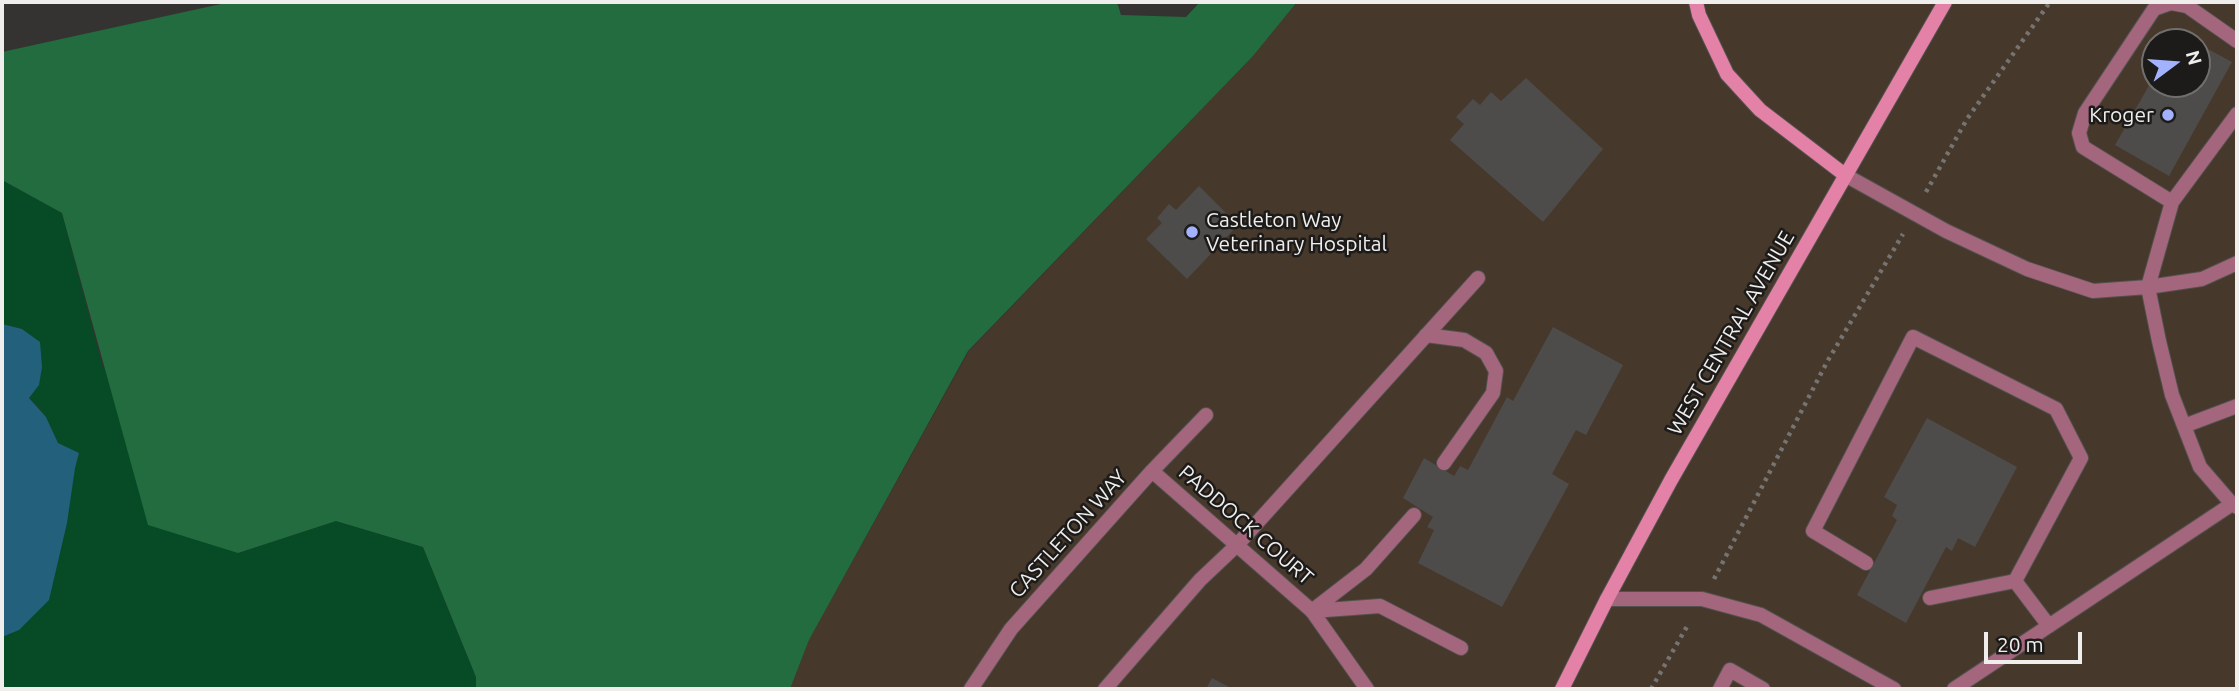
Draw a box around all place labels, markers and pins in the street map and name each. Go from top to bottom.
place label: Kroger [2089,102,2154,128]
marker: Kroger [2160,107,2176,123]
place label: Castleton Way Veterinary Hospital [1206,207,1387,257]
marker: Castleton Way Veterinary Hospital [1184,224,1200,240]

